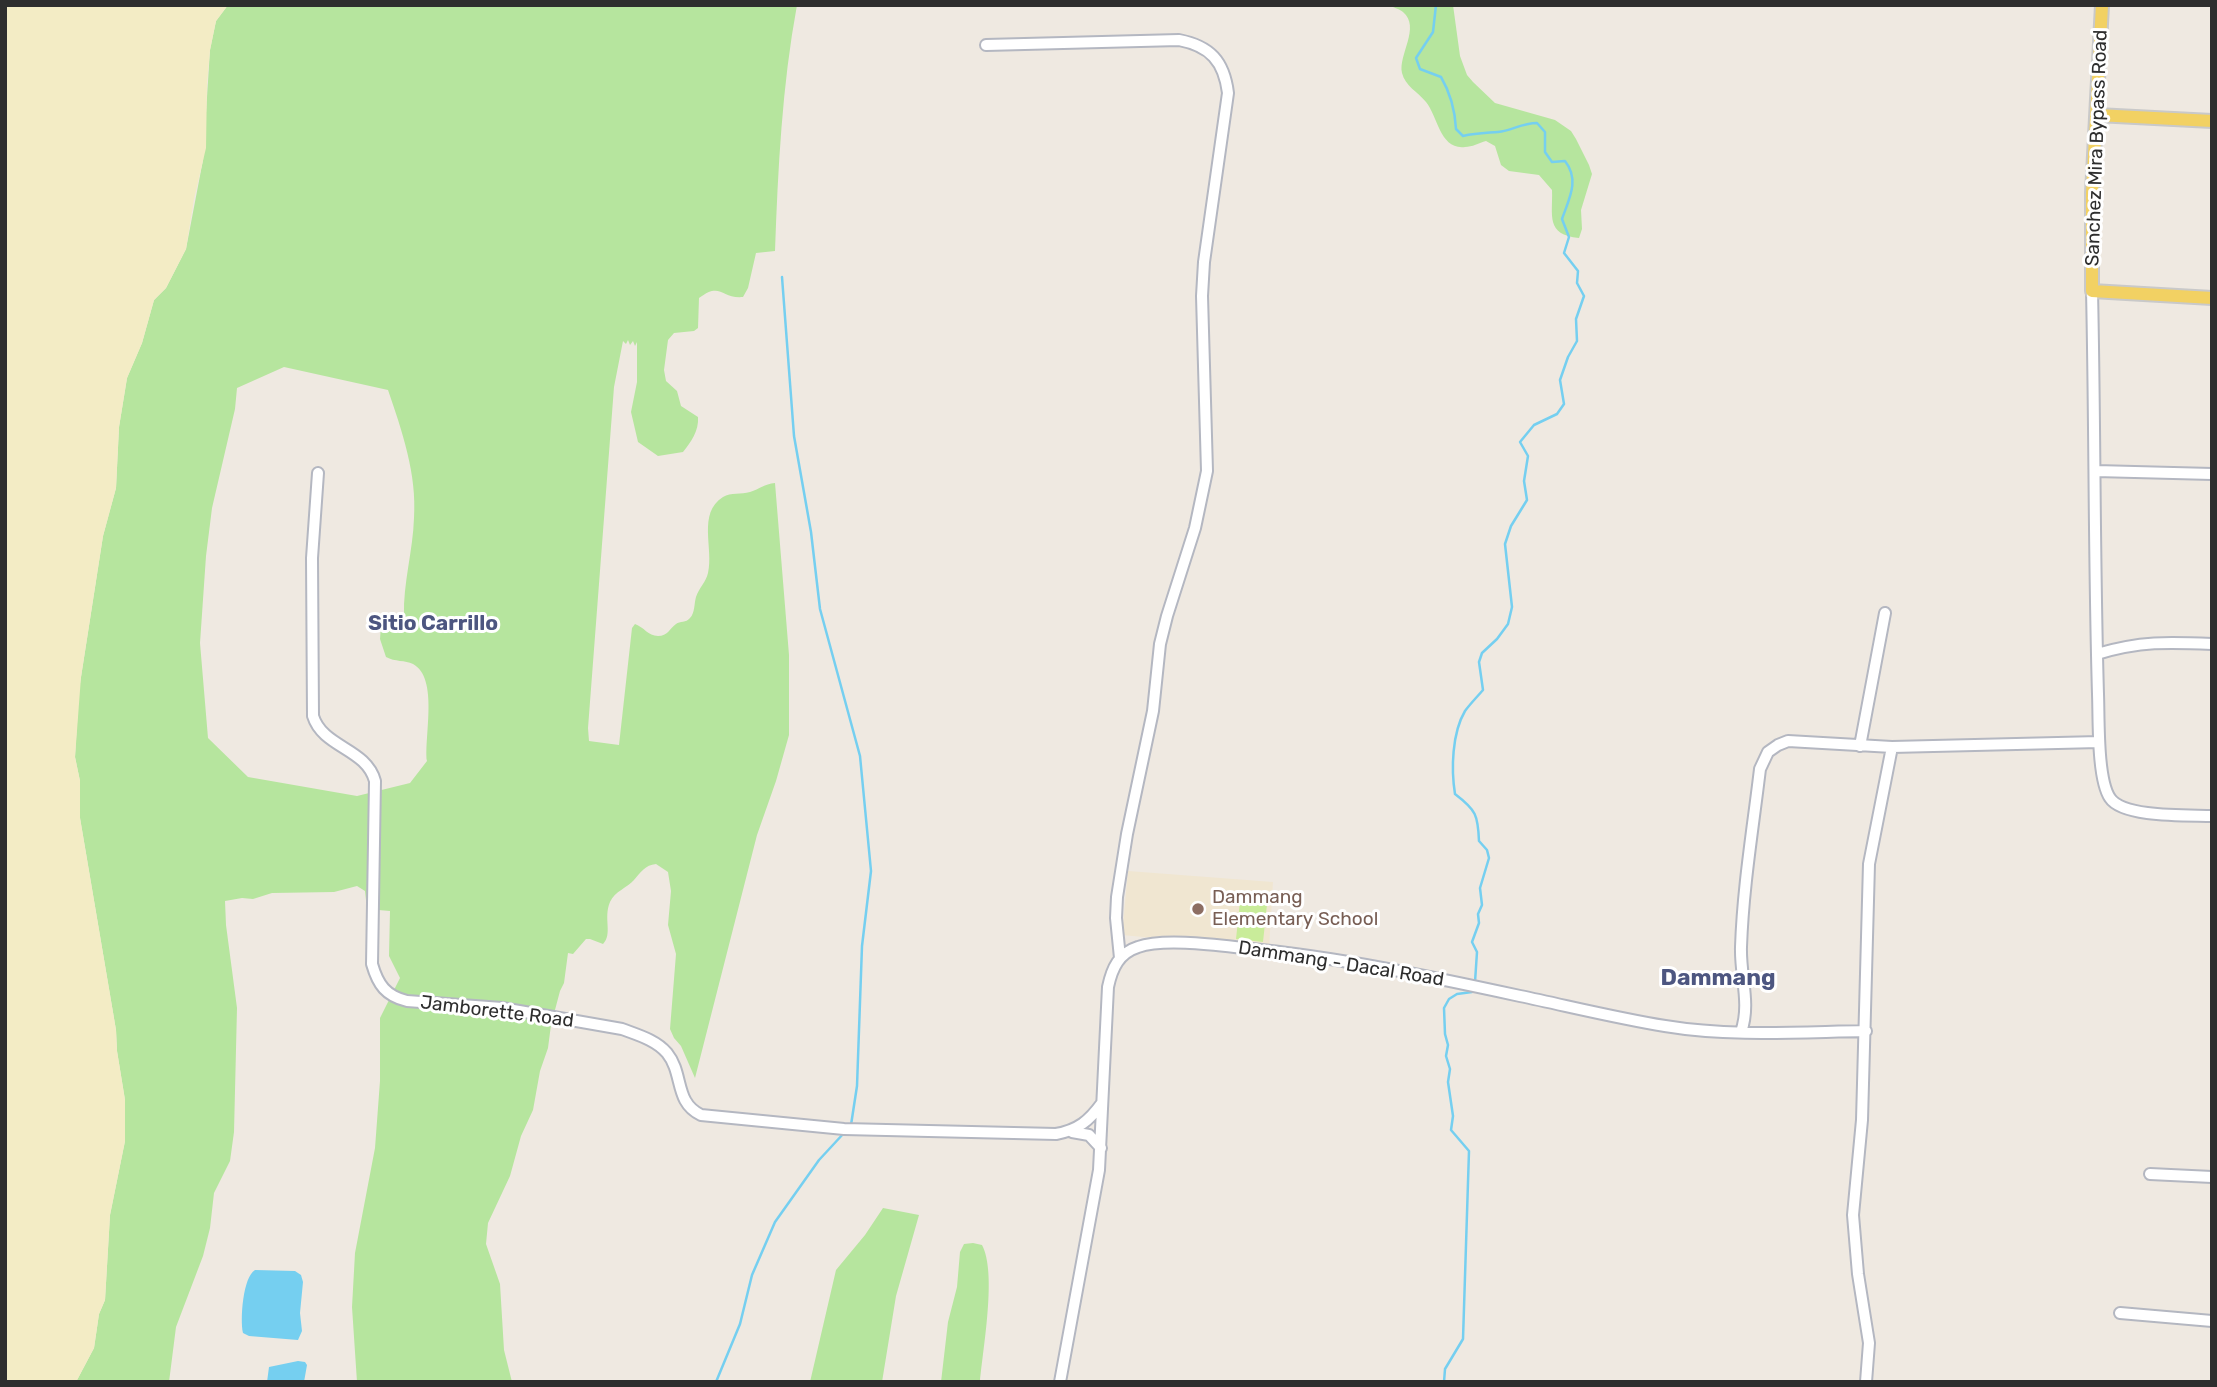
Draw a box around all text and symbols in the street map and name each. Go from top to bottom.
street label: Sanchez Mira Bypass Road [2081,29,2113,267]
district label: Sitio Carrillo [368,611,498,637]
place label: Dammang Elementary School [1212,887,1378,931]
marker: Dammang Elementary School [1190,901,1206,917]
street label: Dammang - Dacal Road [1236,936,1446,992]
district label: Dammang [1660,964,1776,992]
street label: Jamborette Road [419,991,575,1033]

